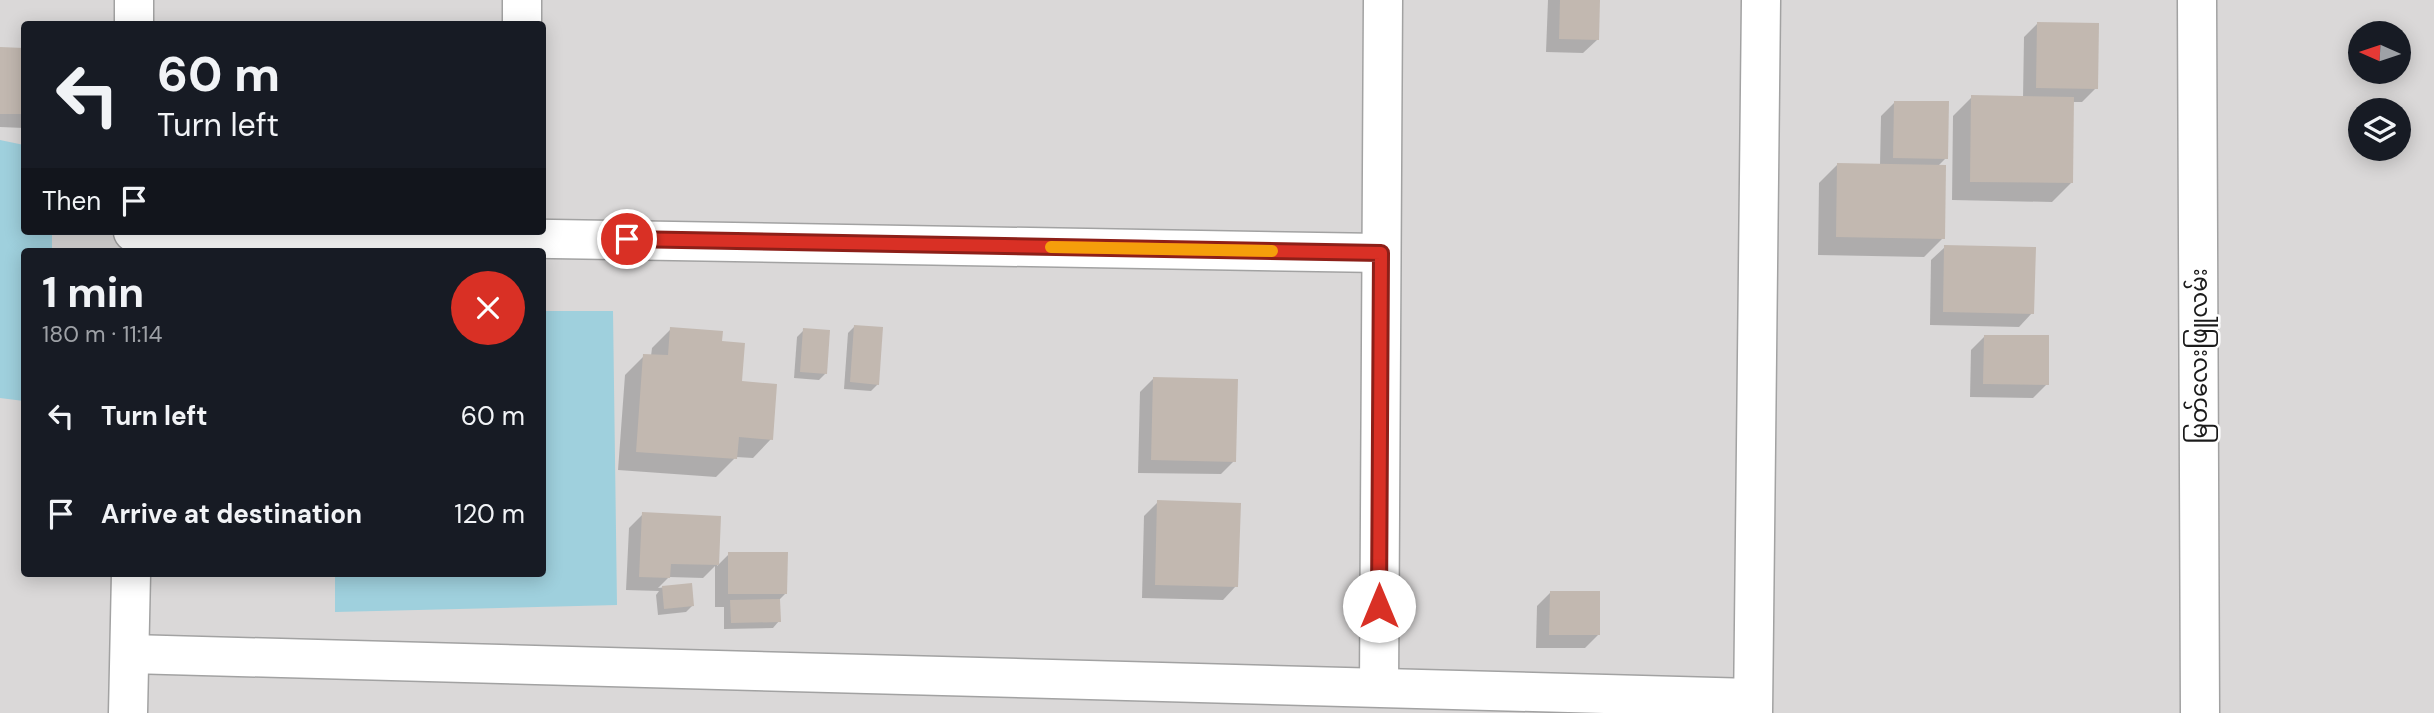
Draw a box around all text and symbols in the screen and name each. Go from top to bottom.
north arrow [2348,21,2412,84]
map controls [2348,21,2411,161]
text: 60 m [157,42,280,106]
icon: left [42,49,133,140]
button: layers [2348,98,2411,161]
text: Turn left [157,104,279,146]
icon: arrive [115,182,153,220]
text: Then [42,184,101,218]
pin [597,209,657,269]
icon: arrive [608,220,646,258]
text: 1 min [42,265,144,320]
street label: မြတ်လေးဖြူလမ်း [2183,268,2218,444]
button: close [451,271,525,345]
text: 180 m · 11:14 [42,319,162,349]
icon: left [42,397,80,435]
text: Turn left [101,399,208,433]
text: 60 m [461,399,525,433]
icon: arrive [42,495,80,533]
text: Arrive at destination [101,497,362,531]
text: 120 m [454,497,525,531]
position arrow [1342,569,1416,643]

